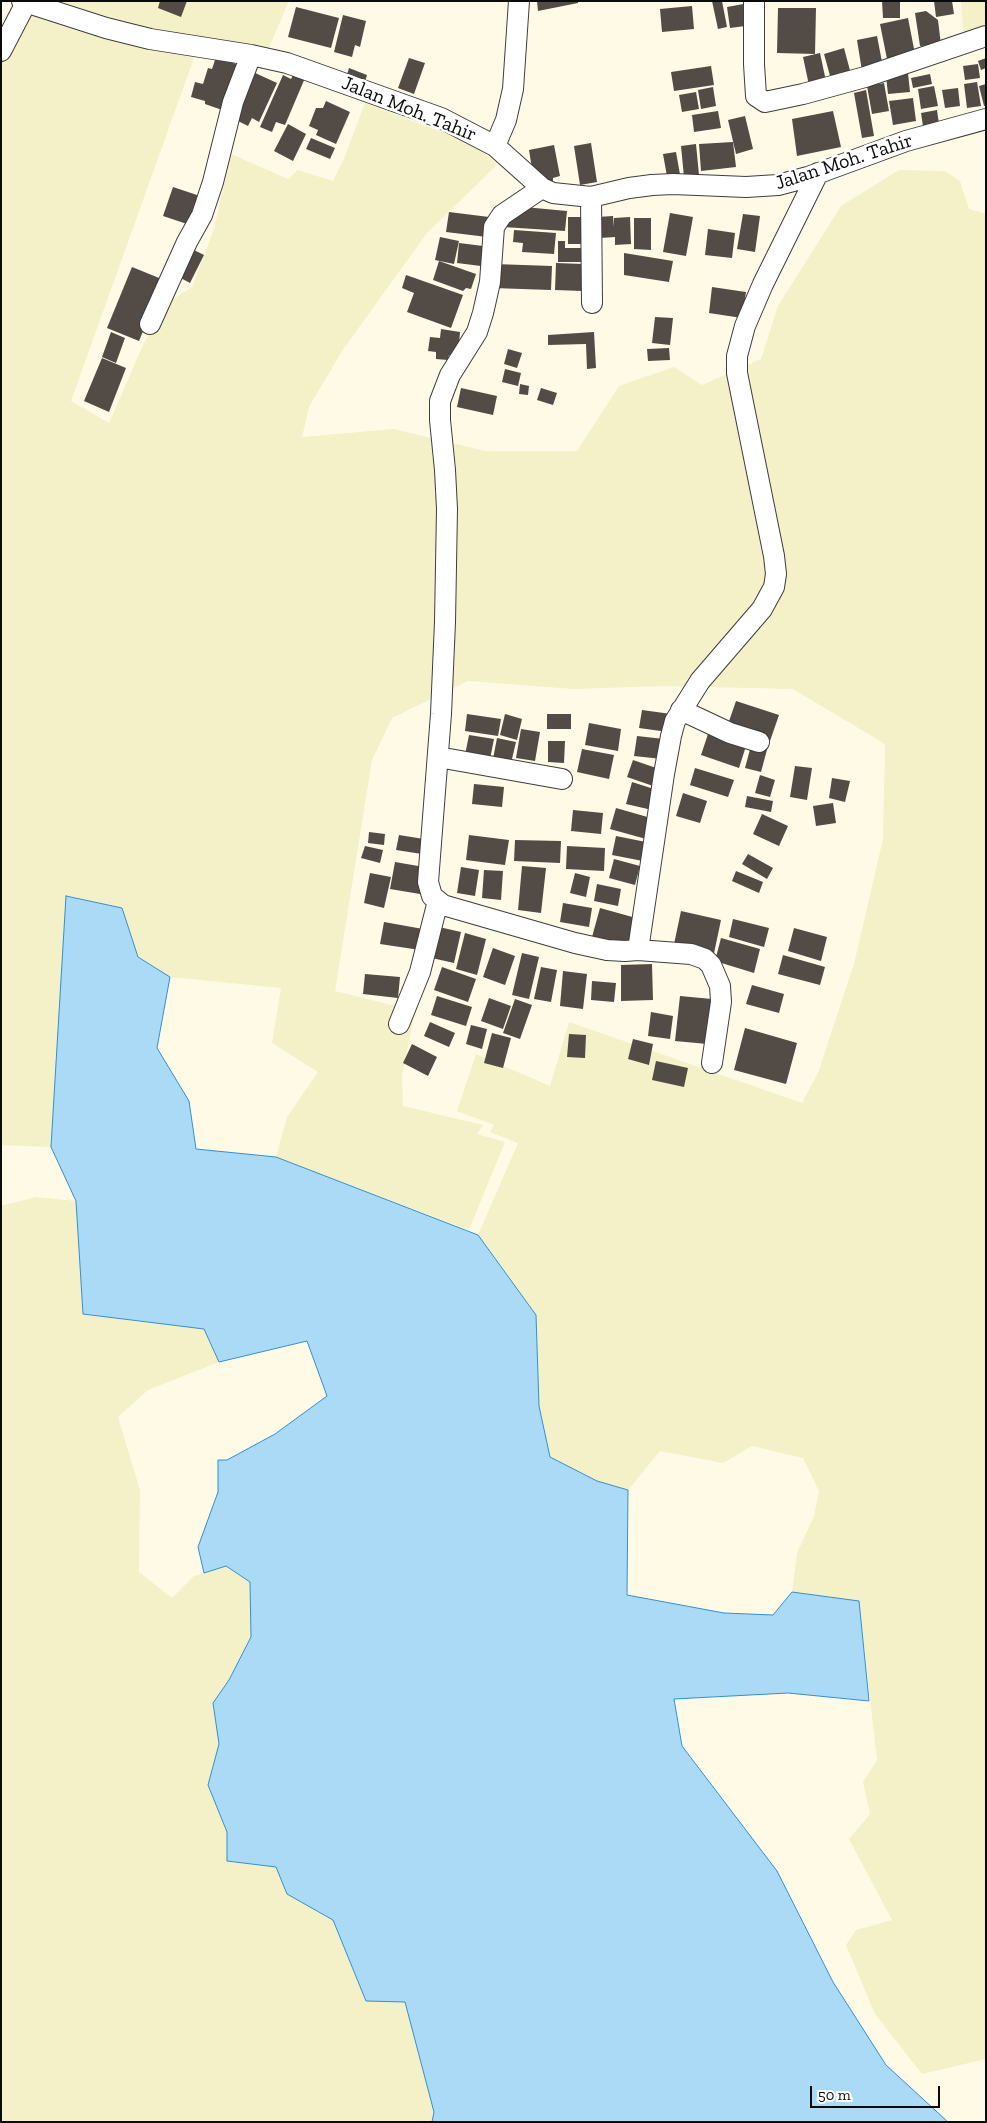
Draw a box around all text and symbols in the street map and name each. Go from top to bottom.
street label: Jalan Moh. Tahir [338,71,480,147]
street label: Jalan Moh. Tahir [772,128,916,196]
scale bar [812,2076,942,2108]
text: 50 m [818,2086,851,2104]

